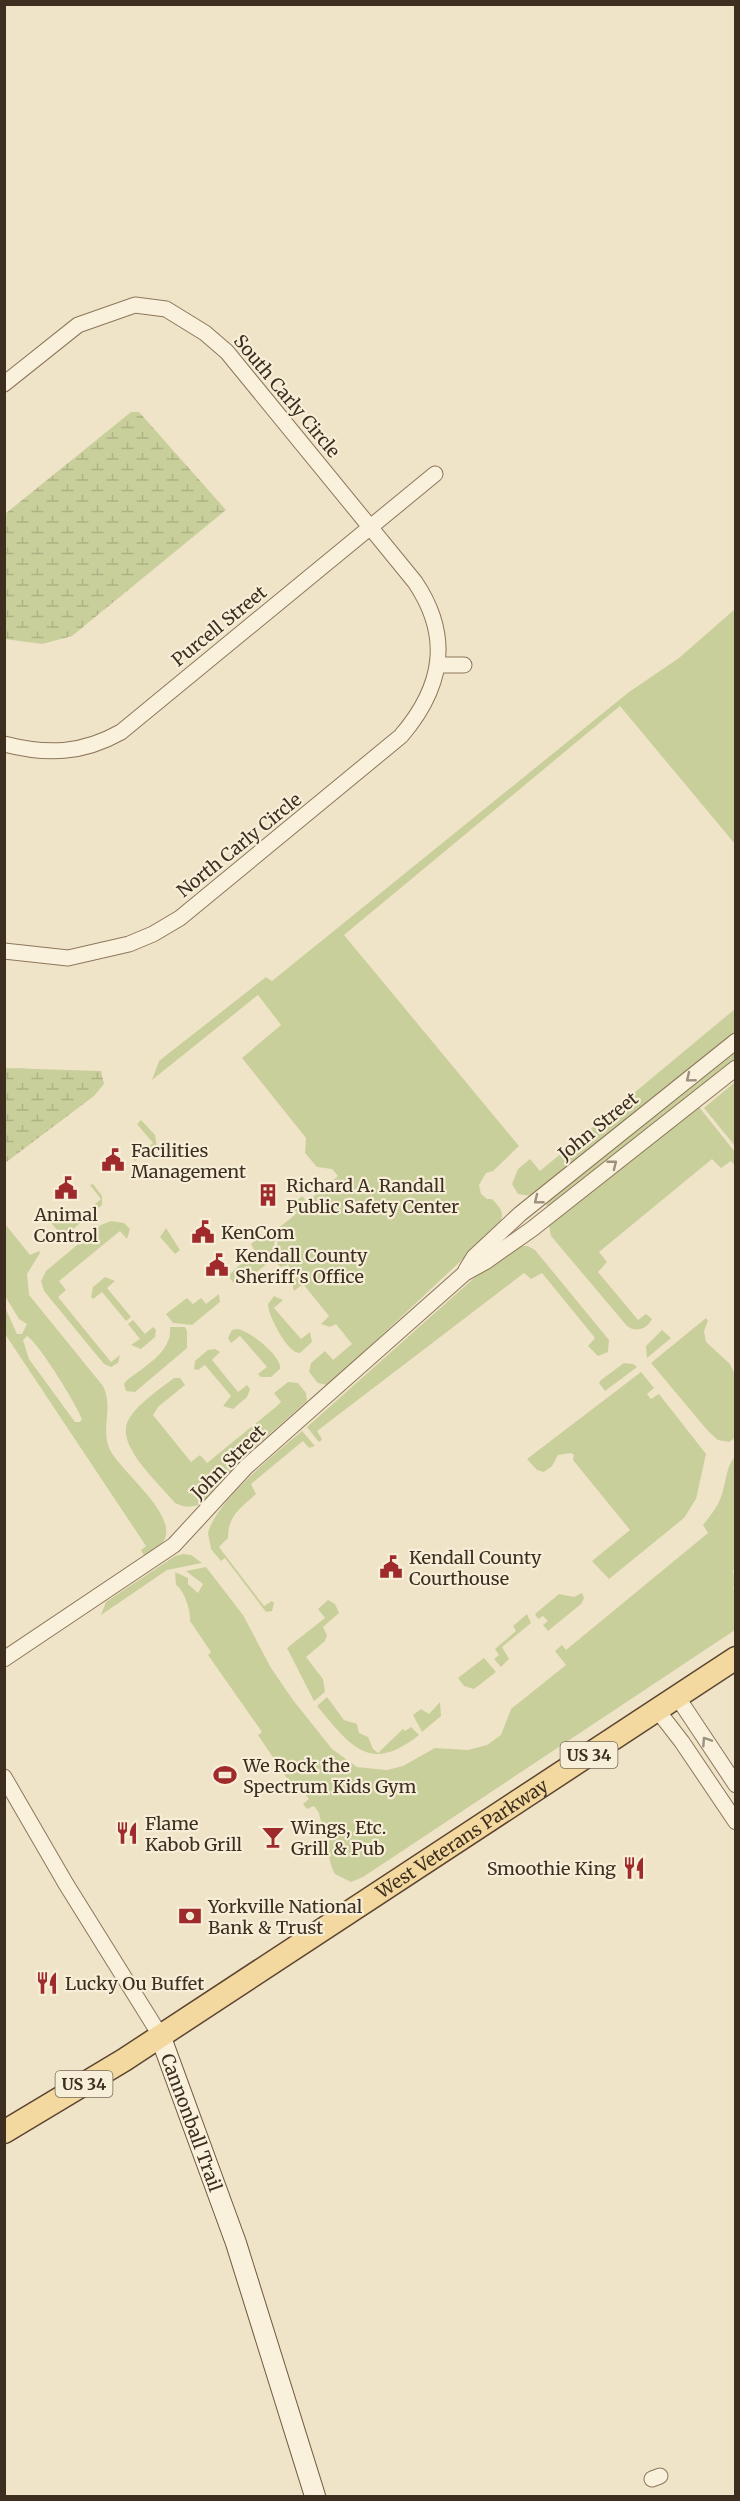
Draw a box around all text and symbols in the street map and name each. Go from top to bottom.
street label: South Carly Circle [229,330,345,462]
street label: Purcell Street [167,581,271,671]
street label: North Carly Circle [172,788,306,902]
one-way arrow [686,1070,697,1081]
street label: John Street [553,1087,643,1166]
place label: Facilities Management [131,1139,246,1183]
public building icon: Facilities Management [100,1147,126,1173]
one-way arrow [606,1161,617,1172]
place label: Richard A. Randall Public Safety Center [286,1174,459,1218]
public building icon: Animal Control [53,1175,79,1201]
building icon: Richard A. Randall Public Safety Center [255,1182,281,1208]
one-way arrow [534,1192,545,1203]
place label: Animal Control [33,1203,99,1247]
public building icon: KenCom [190,1219,216,1245]
place label: KenCom [221,1221,295,1244]
place label: Kendall County Sheriff's Office [235,1244,368,1288]
public building icon: Kendall County Sheriff's Office [204,1252,230,1278]
street label: John Street [185,1420,270,1505]
place label: Kendall County Courthouse [409,1546,542,1590]
public building icon: Kendall County Courthouse [378,1554,404,1580]
one-way arrow [703,1737,714,1748]
road number: US 34 [560,1742,618,1768]
place label: We Rock the Spectrum Kids Gym [242,1754,416,1798]
sports icon: We Rock the Spectrum Kids Gym [212,1762,238,1788]
street label: West Veterans Parkway [371,1773,552,1903]
place label: Flame Kabob Grill [145,1812,243,1856]
place label: Wings, Etc. Grill & Pub [290,1816,386,1860]
restaurant icon: Flame Kabob Grill [114,1820,140,1846]
bar icon: Wings, Etc. Grill & Pub [260,1824,286,1850]
restaurant icon: Smoothie King [621,1855,647,1881]
place label: Smoothie King [487,1857,616,1880]
place label: Yorkville National Bank & Trust [207,1895,363,1939]
bank icon: Yorkville National Bank & Trust [177,1903,203,1929]
restaurant icon: Lucky Ou Buffet [34,1970,60,1996]
place label: Lucky Ou Buffet [65,1972,204,1995]
street label: Cannonball Trail [156,2050,228,2195]
road number: US 34 [56,2071,112,2097]

